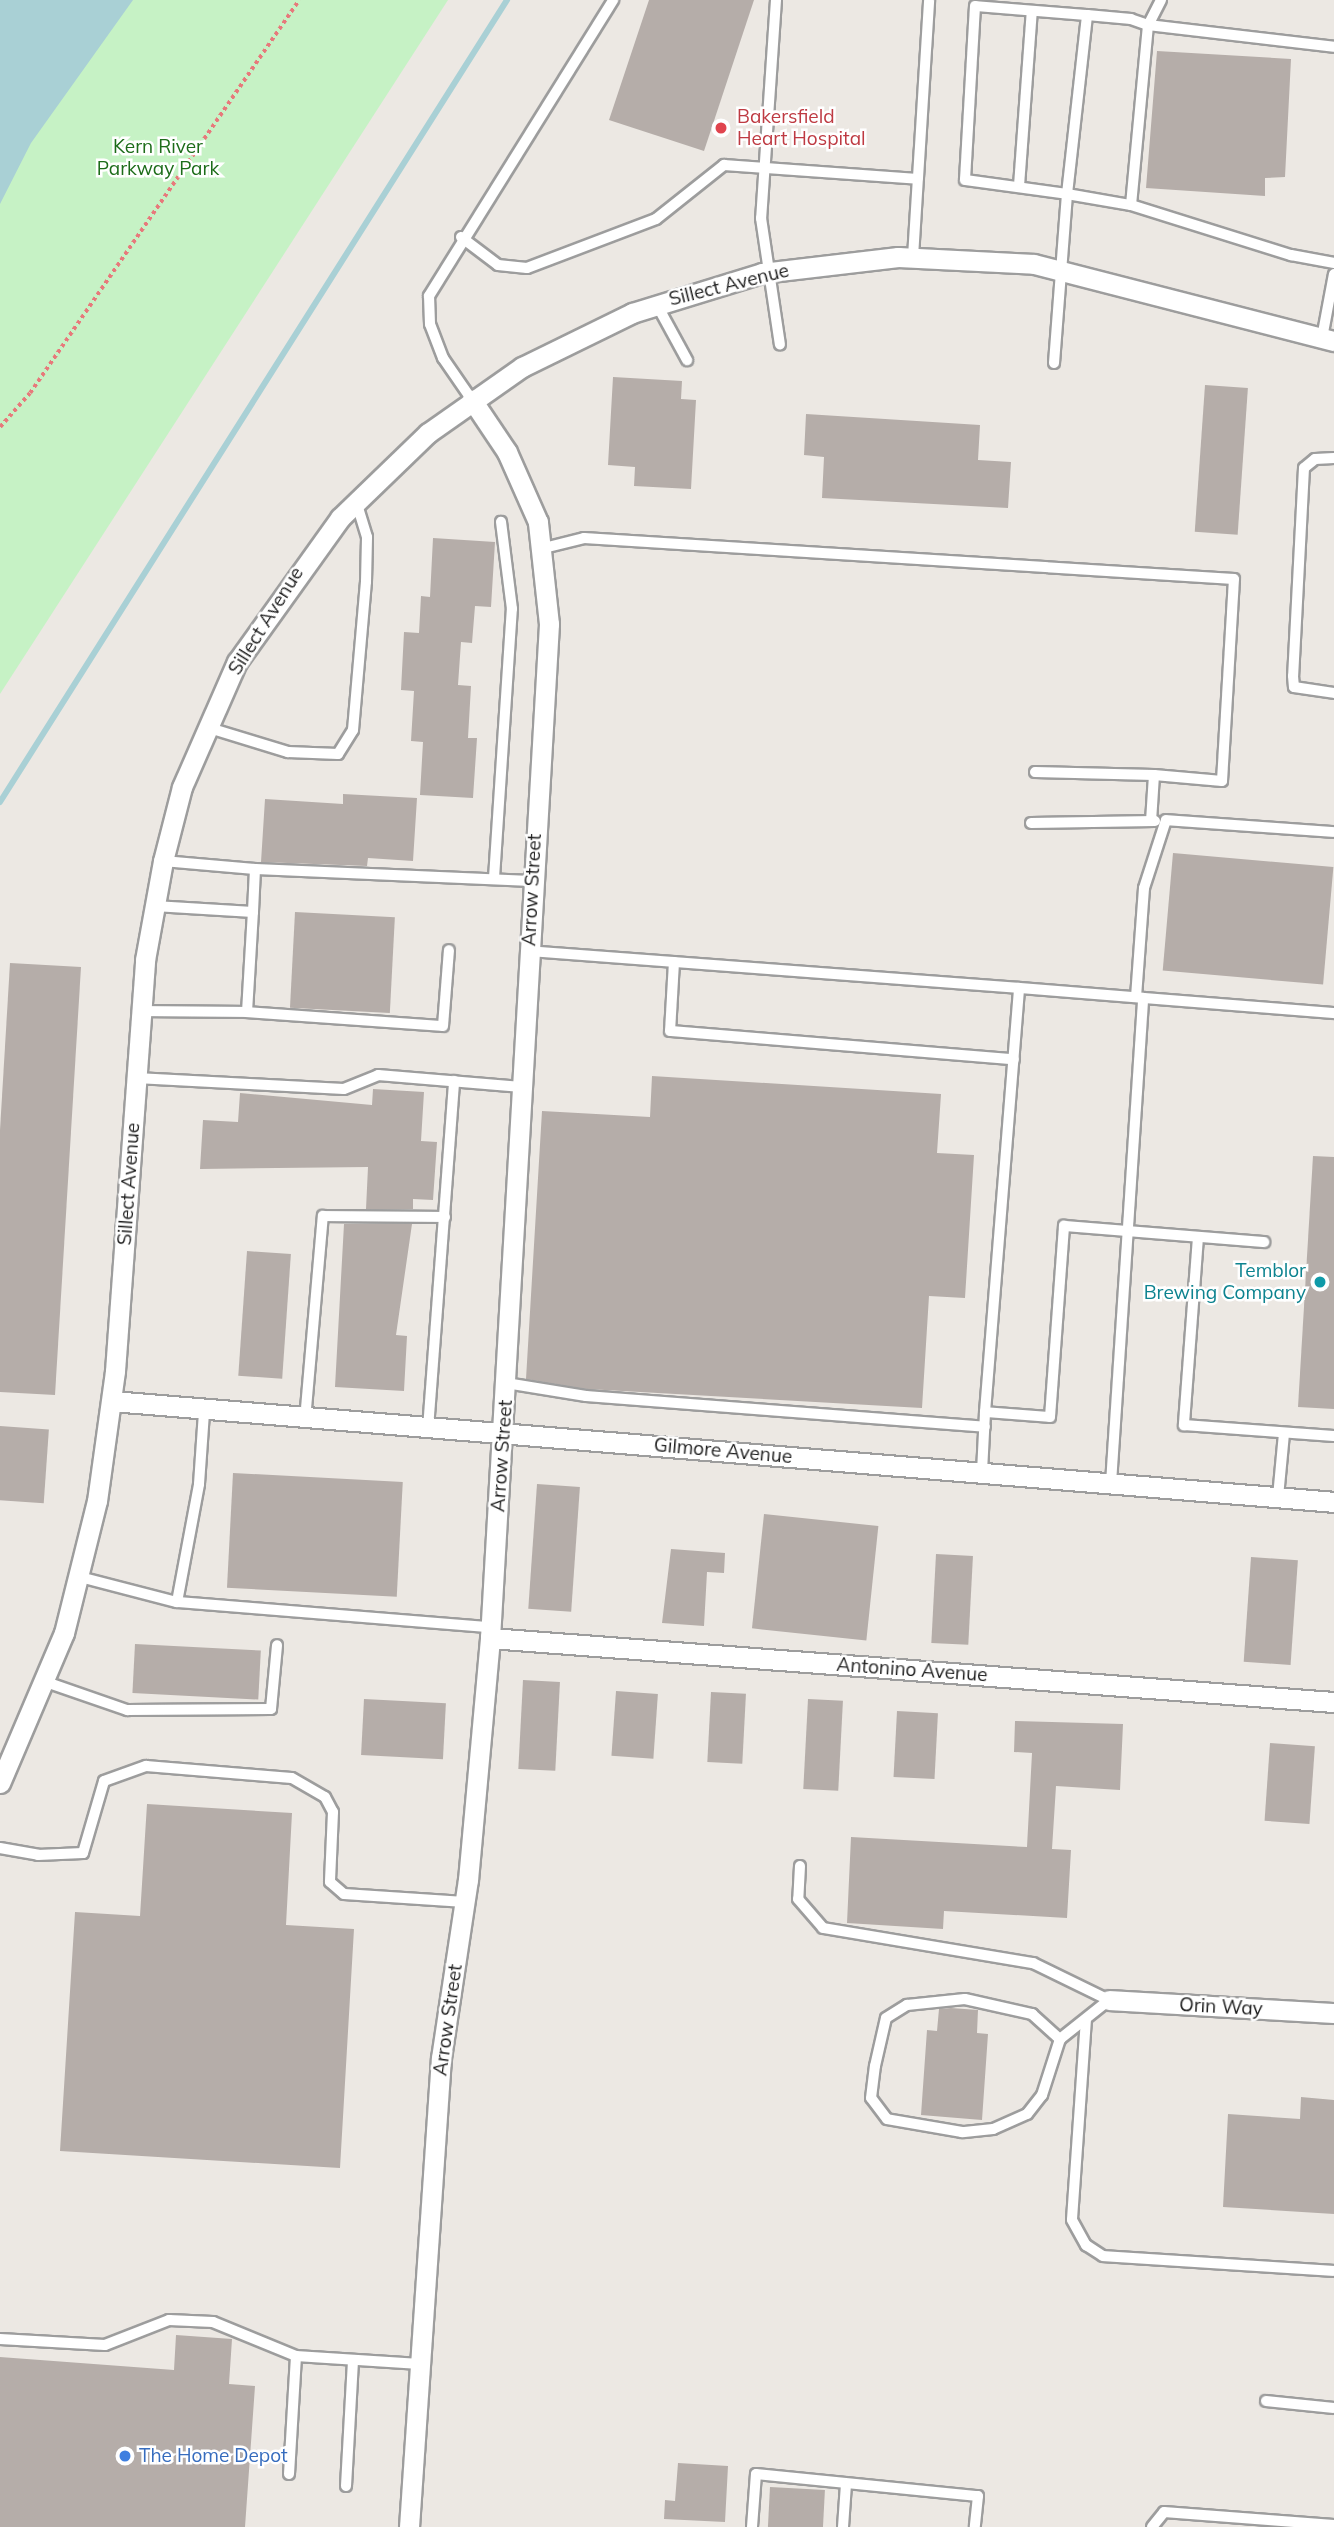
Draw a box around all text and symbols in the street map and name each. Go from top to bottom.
place label: Bakersfield Heart Hospital [737,106,866,150]
marker: Bakersfield Heart Hospital [711,118,731,138]
park label: Kern River Parkway Park [97,136,219,180]
street label: Sillect Avenue [667,259,791,311]
street label: Sillect Avenue [224,563,308,679]
street label: Arrow Street [518,833,546,947]
street label: Sillect Avenue [113,1122,145,1246]
place label: Temblor Brewing Company [1144,1260,1306,1304]
marker: Temblor Brewing Company [1312,1274,1328,1290]
street label: Arrow Street [487,1399,517,1513]
street label: Gilmore Avenue [653,1434,793,1468]
street label: Antonino Avenue [836,1653,988,1687]
street label: Arrow Street [429,1963,467,2077]
street label: Orin Way [1179,1993,1263,2021]
place label: The Home Depot [139,2445,288,2467]
marker: The Home Depot [117,2448,133,2464]

